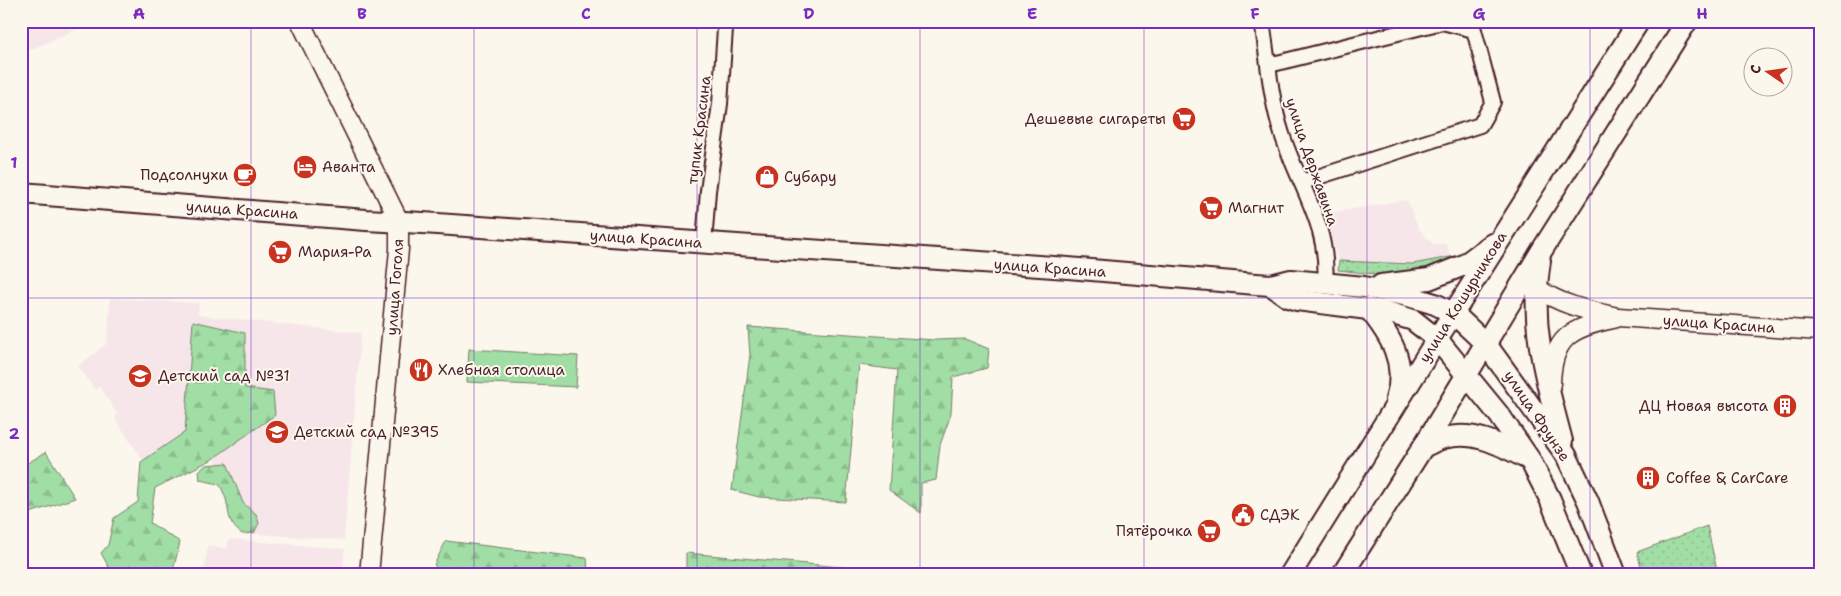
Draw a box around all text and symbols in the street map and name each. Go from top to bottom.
text: A [133,3,145,24]
text: B [357,3,367,24]
text: C [581,3,591,24]
text: D [803,3,815,24]
text: E [1027,3,1037,24]
text: F [1250,3,1260,24]
text: G [1473,3,1486,24]
text: H [1696,3,1708,24]
north arrow [1744,48,1794,98]
text: С [1746,63,1765,75]
street label: тупик Красина [682,74,716,186]
street label: улица Державина [1281,95,1344,229]
supermarket icon: Дешевые сигареты [1171,106,1197,132]
place label: Дешевые сигареты [1025,109,1166,129]
text: 1 [10,152,18,173]
hotel icon: Аванта [292,154,318,180]
place label: Аванта [322,157,376,177]
cafe icon: Подсолнухи [232,162,258,188]
shop icon: Субару [754,164,780,190]
place label: Подсолнухи [140,165,228,185]
place label: Субару [784,167,837,187]
supermarket icon: Магнит [1198,195,1224,221]
street label: улица Красина [185,196,299,224]
place label: Магнит [1228,198,1284,218]
street label: улица Красина [589,225,703,253]
street label: улица Кошурникова [1414,227,1512,366]
street label: улица Гоголя [382,238,408,336]
supermarket icon: Мария-Ра [267,239,293,265]
place label: Мария-Ра [298,242,372,262]
street label: улица Красина [993,254,1107,282]
street label: улица Красина [1662,310,1776,338]
restaurant icon: Хлебная столица [408,357,434,383]
place label: Хлебная столица [438,360,566,380]
school or university icon: Детский сад №31 [127,363,153,389]
place label: Детский сад №31 [158,366,290,386]
street label: улица Фрунзе [1499,367,1575,465]
building icon: ДЦ Новая высота [1772,393,1798,419]
place label: ДЦ Новая высота [1639,396,1769,416]
school or university icon: Детский сад №395 [264,419,290,445]
place label: Детский сад №395 [294,422,439,442]
text: 2 [8,423,20,444]
building icon: Coffee & CarCare [1635,465,1661,491]
place label: Coffee & CarCare [1666,468,1788,488]
public building icon: СДЭК [1230,502,1256,528]
place label: СДЭК [1260,505,1300,525]
supermarket icon: Пятёрочка [1196,518,1222,544]
place label: Пятёрочка [1116,521,1193,541]

